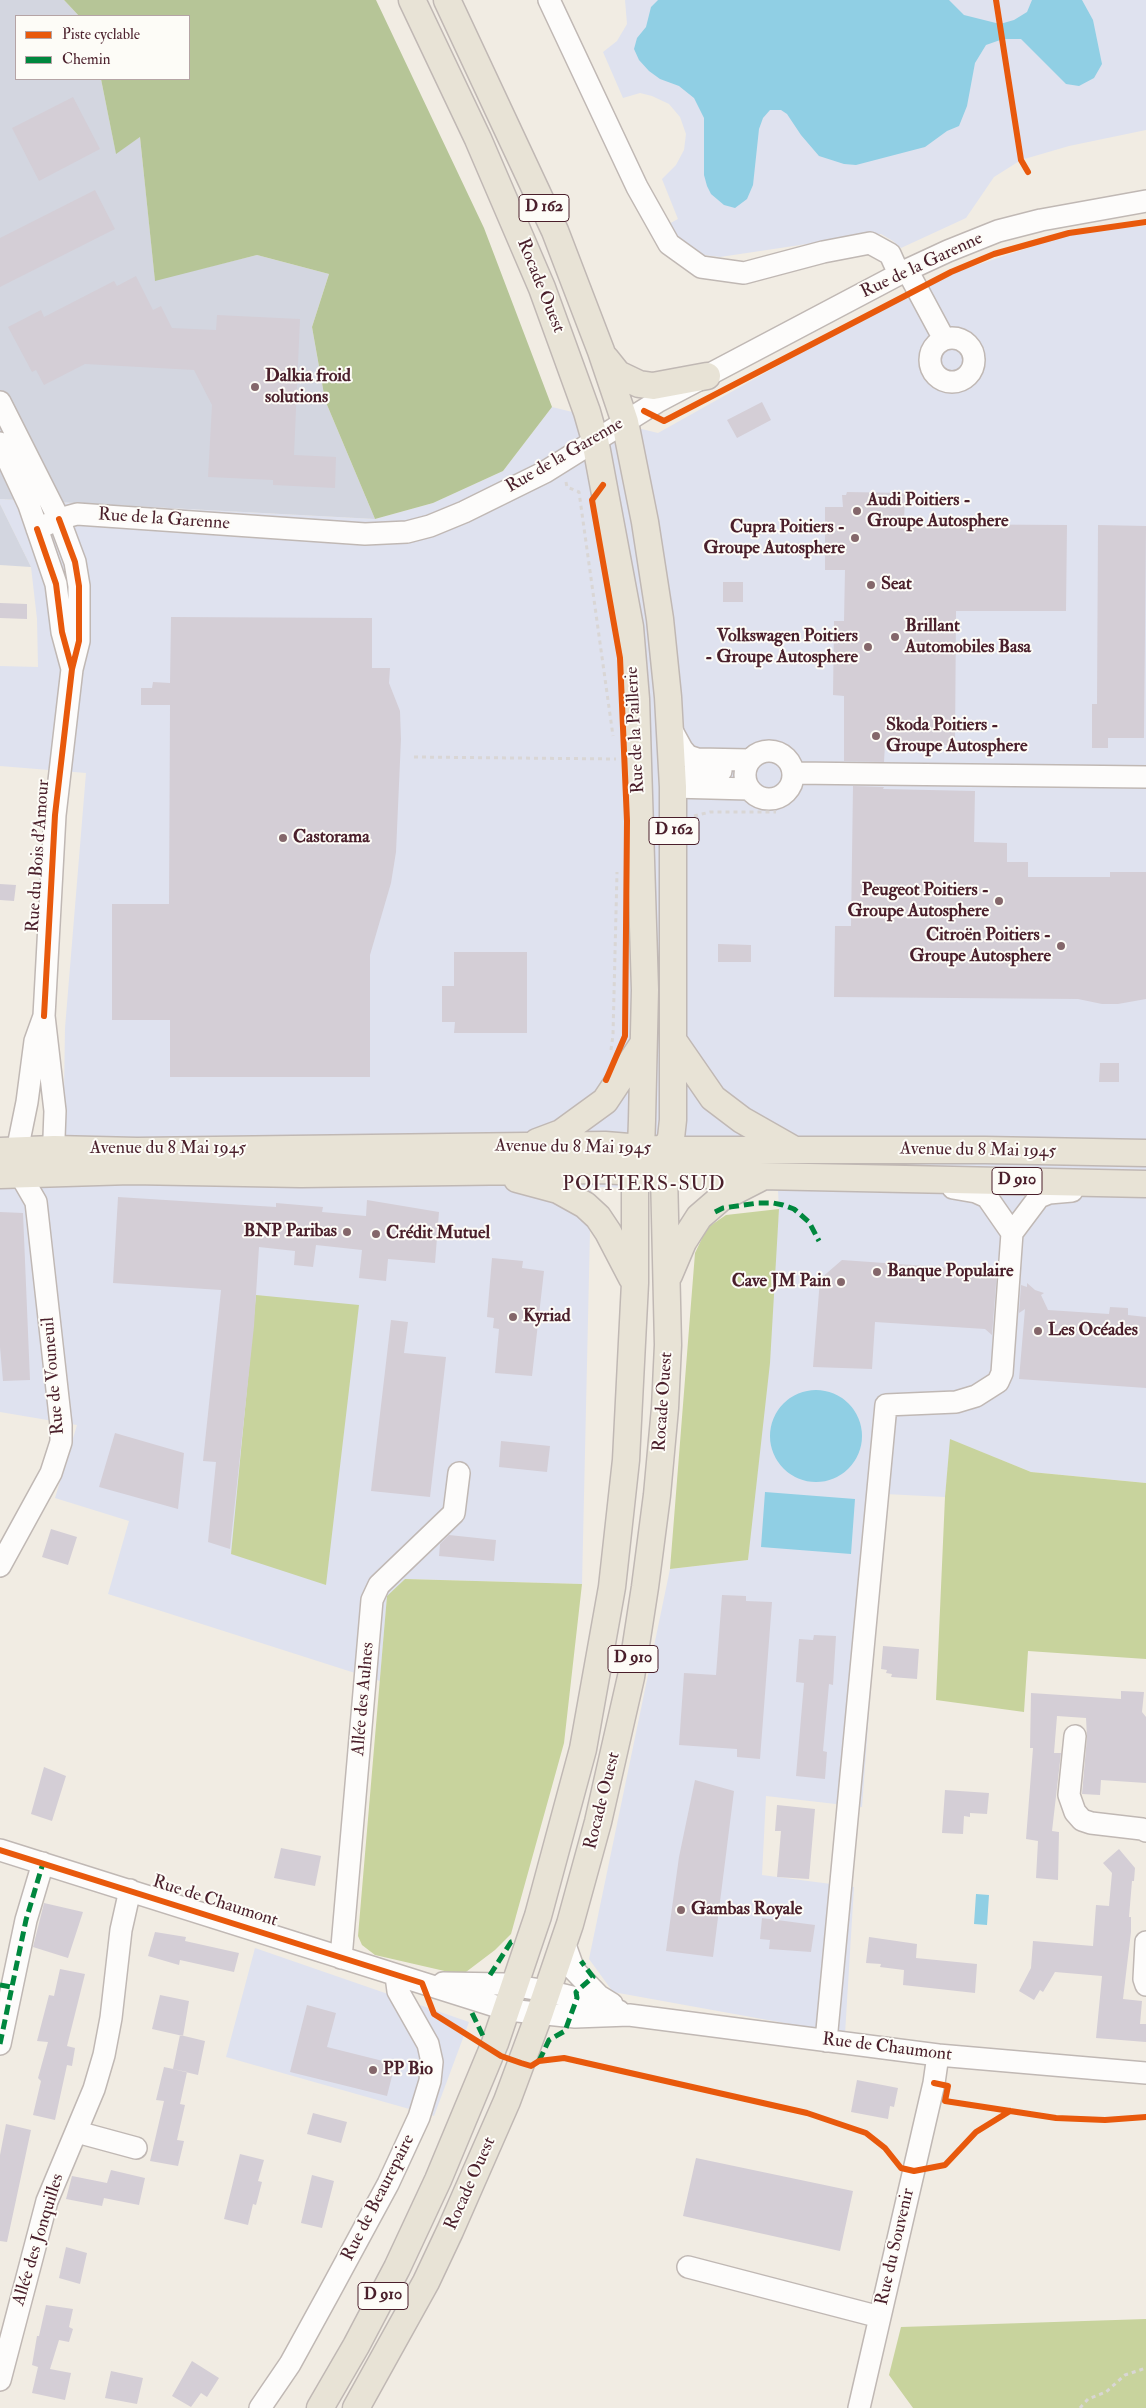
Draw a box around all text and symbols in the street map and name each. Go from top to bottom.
legend [15,15,190,80]
text: Piste cyclable [62,25,140,44]
text: Chemin [62,50,111,69]
road number: D 162 [519,194,569,222]
street label: Rue de la Garenne [858,228,986,304]
street label: Rocade Ouest [511,236,569,336]
place label: Dalkia froid solutions [265,366,351,408]
marker: Dalkia froid solutions [249,381,261,393]
street label: Rue de la Garenne [502,414,628,498]
place label: Audi Poitiers - Groupe Autosphere [867,490,1009,532]
street label: Rue de la Garenne [97,505,231,535]
marker: Audi Poitiers - Groupe Autosphere [851,505,863,517]
place label: Cupra Poitiers - Groupe Autosphere [703,517,845,560]
marker: Cupra Poitiers - Groupe Autosphere [849,532,861,544]
place label: Seat [881,574,912,596]
marker: Seat [865,579,877,591]
place label: Brillant Automobiles Basa [905,616,1031,659]
place label: Volkswagen Poitiers - Groupe Autosphere [705,626,858,669]
marker: Brillant Automobiles Basa [889,631,901,643]
marker: Volkswagen Poitiers - Groupe Autosphere [862,641,874,653]
street label: Rue de la Paillerie [622,666,650,794]
place label: Skoda Poitiers - Groupe Autosphere [886,715,1028,758]
marker: Skoda Poitiers - Groupe Autosphere [870,730,882,742]
street label: Rue du Bois d'Amour [23,779,55,933]
road number: D 162 [649,818,699,844]
place label: Castorama [293,827,370,849]
marker: Castorama [277,832,289,844]
place label: Peugeot Poitiers - Groupe Autosphere [847,880,989,922]
marker: Peugeot Poitiers - Groupe Autosphere [993,895,1005,907]
place label: Citroën Poitiers - Groupe Autosphere [909,925,1051,968]
marker: Citroën Poitiers - Groupe Autosphere [1055,940,1067,952]
street label: Avenue du 8 Mai 1945 [495,1136,651,1160]
street label: Avenue du 8 Mai 1945 [90,1138,246,1160]
street label: Avenue du 8 Mai 1945 [900,1139,1056,1163]
road number: D 910 [992,1168,1042,1194]
district label: POITIERS-SUD [561,1174,727,1198]
place label: BNP Paribas [243,1221,337,1243]
place label: Crédit Mutuel [386,1223,490,1245]
marker: BNP Paribas [341,1226,353,1238]
marker: Crédit Mutuel [370,1228,382,1240]
place label: Banque Populaire [887,1261,1013,1283]
marker: Banque Populaire [871,1266,883,1278]
place label: Cave JM Pain [732,1271,831,1293]
marker: Cave JM Pain [835,1276,847,1288]
place label: Kyriad [523,1306,571,1328]
marker: Kyriad [507,1311,519,1323]
street label: Rue de Vouneuil [38,1316,70,1436]
place label: Les Océades [1048,1320,1138,1342]
marker: Les Océades [1032,1325,1044,1337]
street label: Rocade Ouest [650,1352,678,1452]
street label: Allée des Aulnes [348,1641,380,1757]
road number: D 910 [608,1646,658,1672]
street label: Rocade Ouest [580,1750,626,1852]
street label: Rue de Chaumont [150,1872,280,1932]
place label: Gambas Royale [691,1899,802,1921]
marker: Gambas Royale [675,1904,687,1916]
street label: Rue de Chaumont [821,2029,953,2067]
place label: PP Bio [383,2059,433,2081]
marker: PP Bio [367,2064,379,2076]
street label: Rue de Beaurepaire [338,2131,420,2265]
street label: Rocade Ouest [441,2134,501,2234]
street label: Allée des Jonquilles [9,2171,69,2309]
street label: Rue du Souvenir [872,2187,920,2307]
road number: D 910 [358,2282,408,2310]

